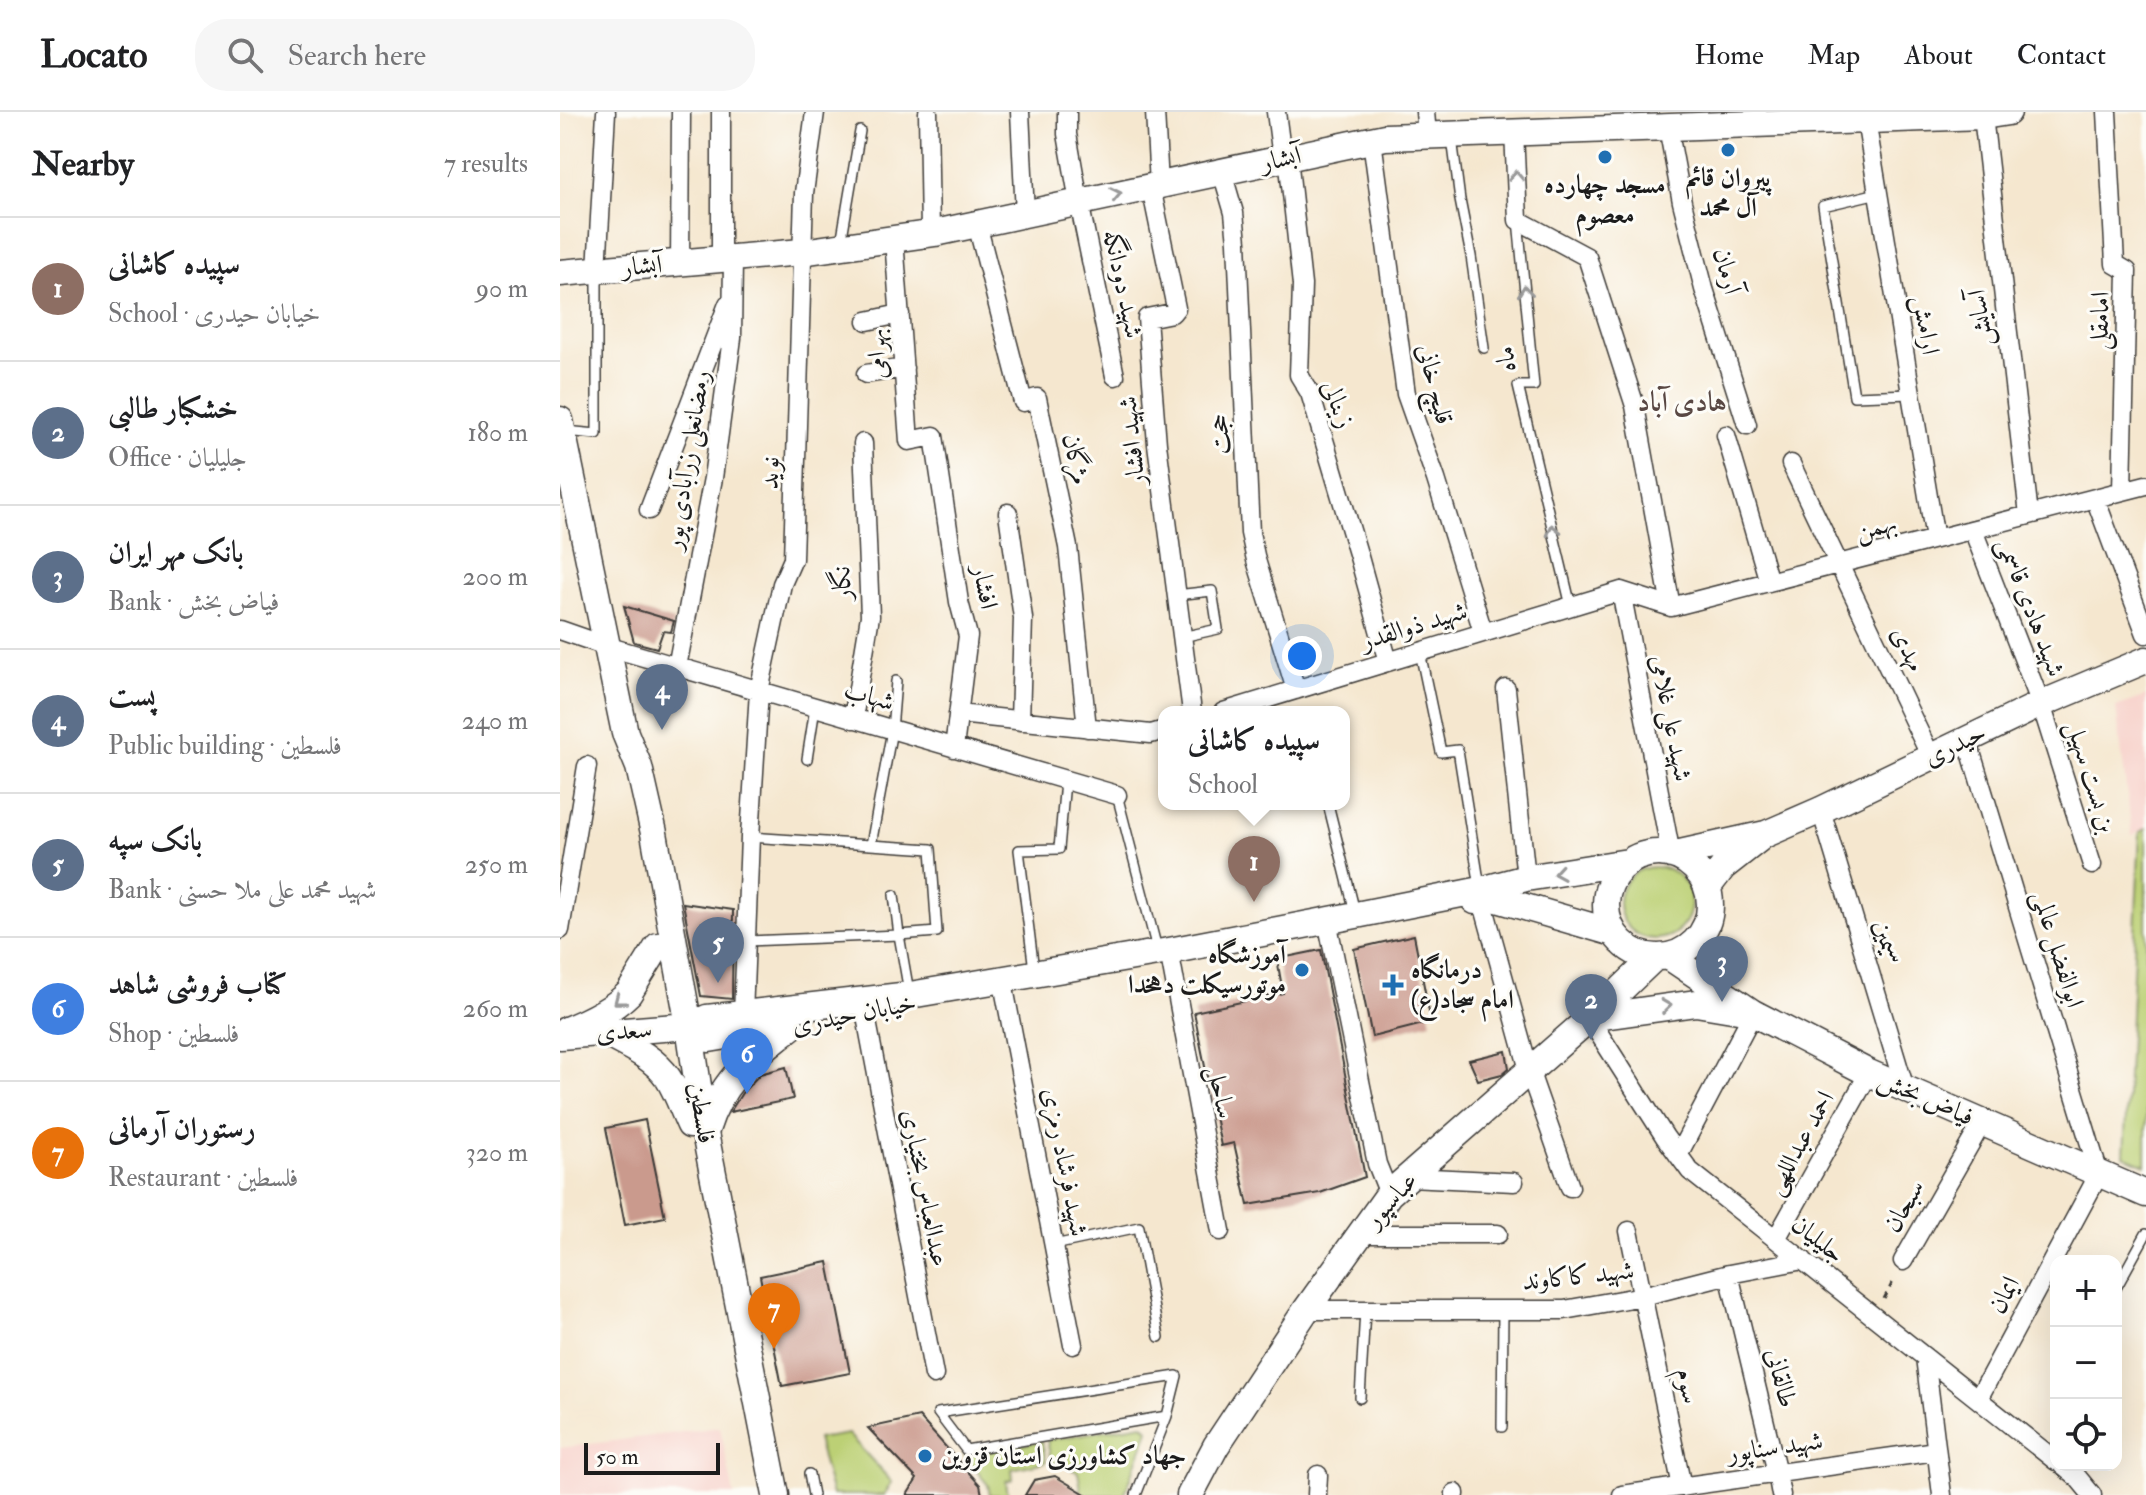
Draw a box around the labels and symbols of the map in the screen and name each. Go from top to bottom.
street label: آبشار [1255,139,1306,179]
marker: پیروان قائم آل محمد [1719,141,1737,159]
marker: مسجد چهارده معصوم [1596,148,1614,166]
place label: پیروان قائم آل محمد [1686,162,1772,224]
one-way arrow [1507,169,1524,182]
place label: مسجد چهارده معصوم [1544,169,1666,237]
one-way arrow [1108,186,1122,203]
street label: شهید دودانگه [1096,227,1151,341]
street label: آرمان [1705,244,1749,300]
street label: آبشار [617,248,666,284]
one-way arrow [1516,284,1533,297]
street label: آسایش [1960,285,2000,348]
street label: امامقلی [2083,291,2119,351]
street label: ارامش [1905,293,1946,357]
street label: بهرامی [859,328,895,380]
street label: قلیچ خانی [1403,340,1460,429]
street label: ماه [1489,345,1523,373]
street label: رمضانعلی زرآبادی پور [657,368,719,555]
street label: زینالی [1314,375,1362,433]
district label: هادی آباد [1637,385,1727,420]
street label: شهید افشار [1111,395,1153,490]
street label: حجت [1203,413,1237,455]
street label: مژگان [1054,431,1097,488]
street label: نوید [753,456,787,490]
street label: بهمن [1852,506,1900,549]
one-way arrow [1545,523,1562,537]
street label: شهید هادی قاسمی [1989,533,2072,682]
street label: افشار [964,559,1005,612]
street label: نگار [824,565,859,604]
street label: شهید ذوالقدر [1354,595,1471,658]
street label: مهدی [1884,621,1932,677]
your location [1282,636,1322,676]
street label: شهید علی غلامی [1641,652,1699,784]
pin: 4 [636,664,688,730]
street label: شهاب [840,674,898,718]
street label: حیدری [1918,716,1992,774]
street label: بن بست سهیل [2058,717,2123,838]
pin: 1 [1228,836,1280,902]
one-way arrow [1552,864,1566,881]
street label: ابوالفضل عالمی [2024,886,2091,1012]
street label: سیمین [1866,916,1910,968]
pin: 5 [692,917,744,983]
pin: 3 [1696,936,1748,1002]
place label: آموزشگاه موتورسیکلت دهخدا [1128,937,1289,1001]
place label: درمانگاه امام سجاد(ع) [1411,952,1514,1022]
marker: آموزشگاه موتورسیکلت دهخدا [1293,961,1311,979]
marker: درمانگاه امام سجاد(ع) [1382,974,1404,996]
pin: 2 [1565,974,1617,1040]
street label: خیابان حیدری [789,986,919,1042]
one-way arrow [613,991,628,1005]
one-way arrow [1659,998,1673,1015]
street label: سعدی [595,1013,653,1049]
pin: 6 [721,1028,773,1094]
street label: ساحل [1199,1063,1242,1121]
street label: فیاض بخش [1873,1063,1979,1134]
street label: فلسطین [681,1080,723,1146]
street label: شهید فرشاد رمزی [1034,1085,1095,1239]
street label: احمد عبداللهی [1758,1085,1843,1201]
street label: عبدالعباس بختیاری [894,1106,956,1270]
street label: عباسپور [1355,1165,1425,1238]
street label: سبحان [1876,1174,1932,1238]
street label: جلیلیان [1785,1208,1851,1270]
street label: شهید کاکاوند [1520,1254,1636,1298]
street label: ایمان [1981,1271,2027,1319]
pin: 7 [748,1283,800,1349]
street label: طالقانی [1758,1345,1804,1411]
street label: سوم [1663,1366,1707,1408]
street label: شهید سناپور [1722,1424,1825,1472]
scale bar [584,1439,720,1475]
place label: جهاد کشاورزی استان قزوین [941,1440,1186,1472]
marker: جهاد کشاورزی استان قزوین [916,1447,934,1465]

